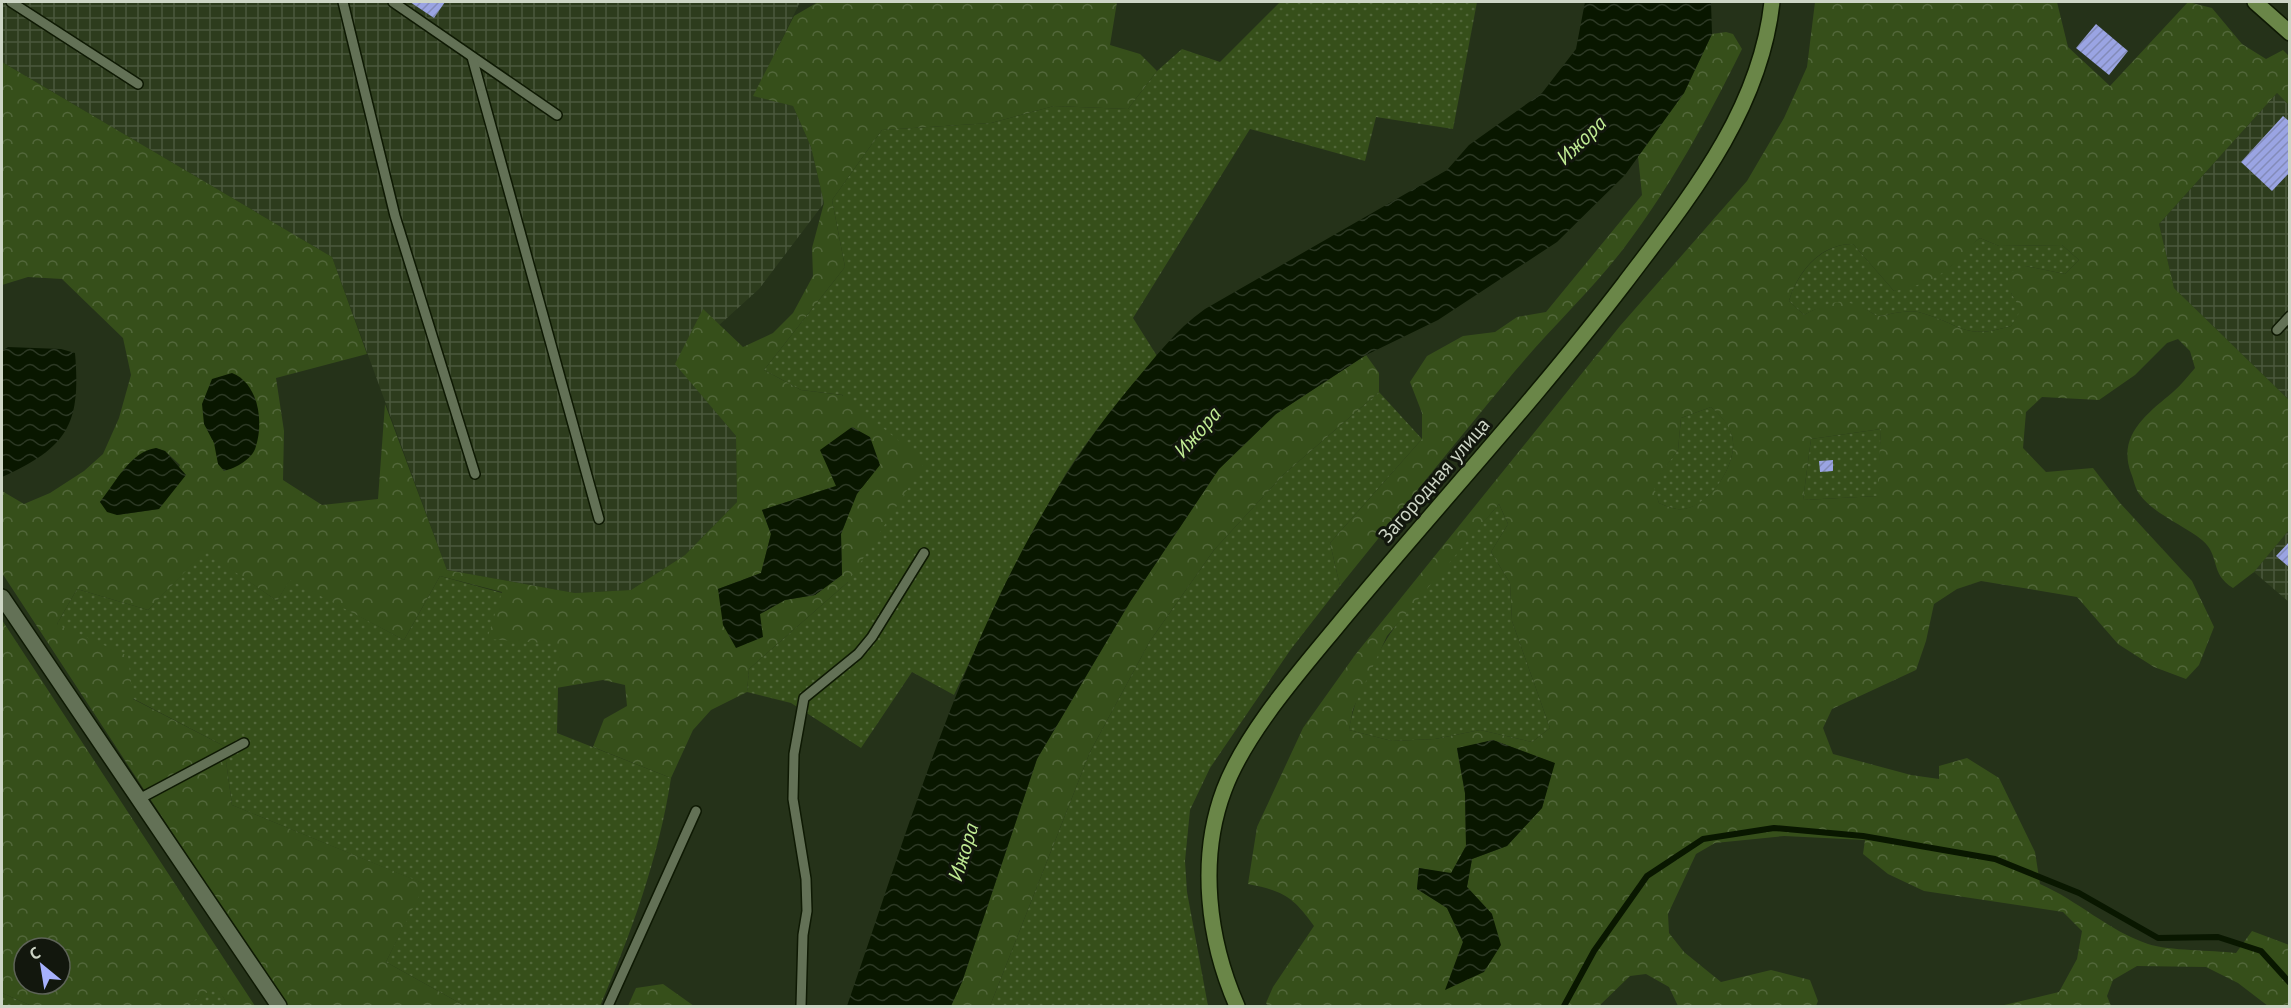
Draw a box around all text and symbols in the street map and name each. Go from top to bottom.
water label: Ижора [1550,109,1612,170]
water label: Ижора [1167,400,1227,463]
street label: Загородная улица [1373,412,1495,548]
water label: Ижора [941,819,985,884]
north arrow [12,936,72,996]
text: С [26,942,43,964]

